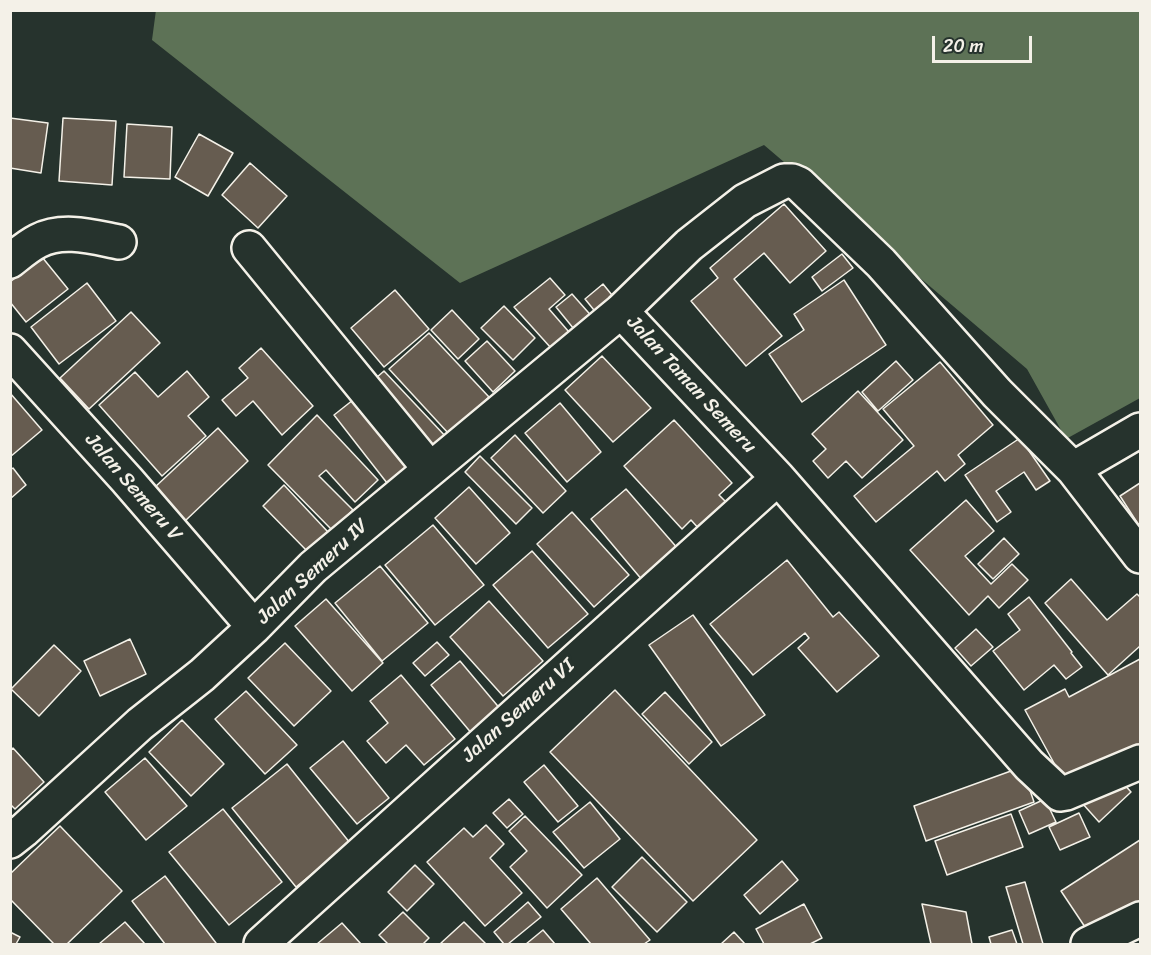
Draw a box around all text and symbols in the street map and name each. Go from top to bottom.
scale bar [935,24,1036,62]
text: 20 m [943,30,983,62]
street label: Jalan Taman Semeru [621,311,761,459]
street label: Jalan Semeru V [79,429,187,547]
street label: Jalan Semeru IV [252,514,374,630]
street label: Jalan Semeru VI [458,654,580,768]

